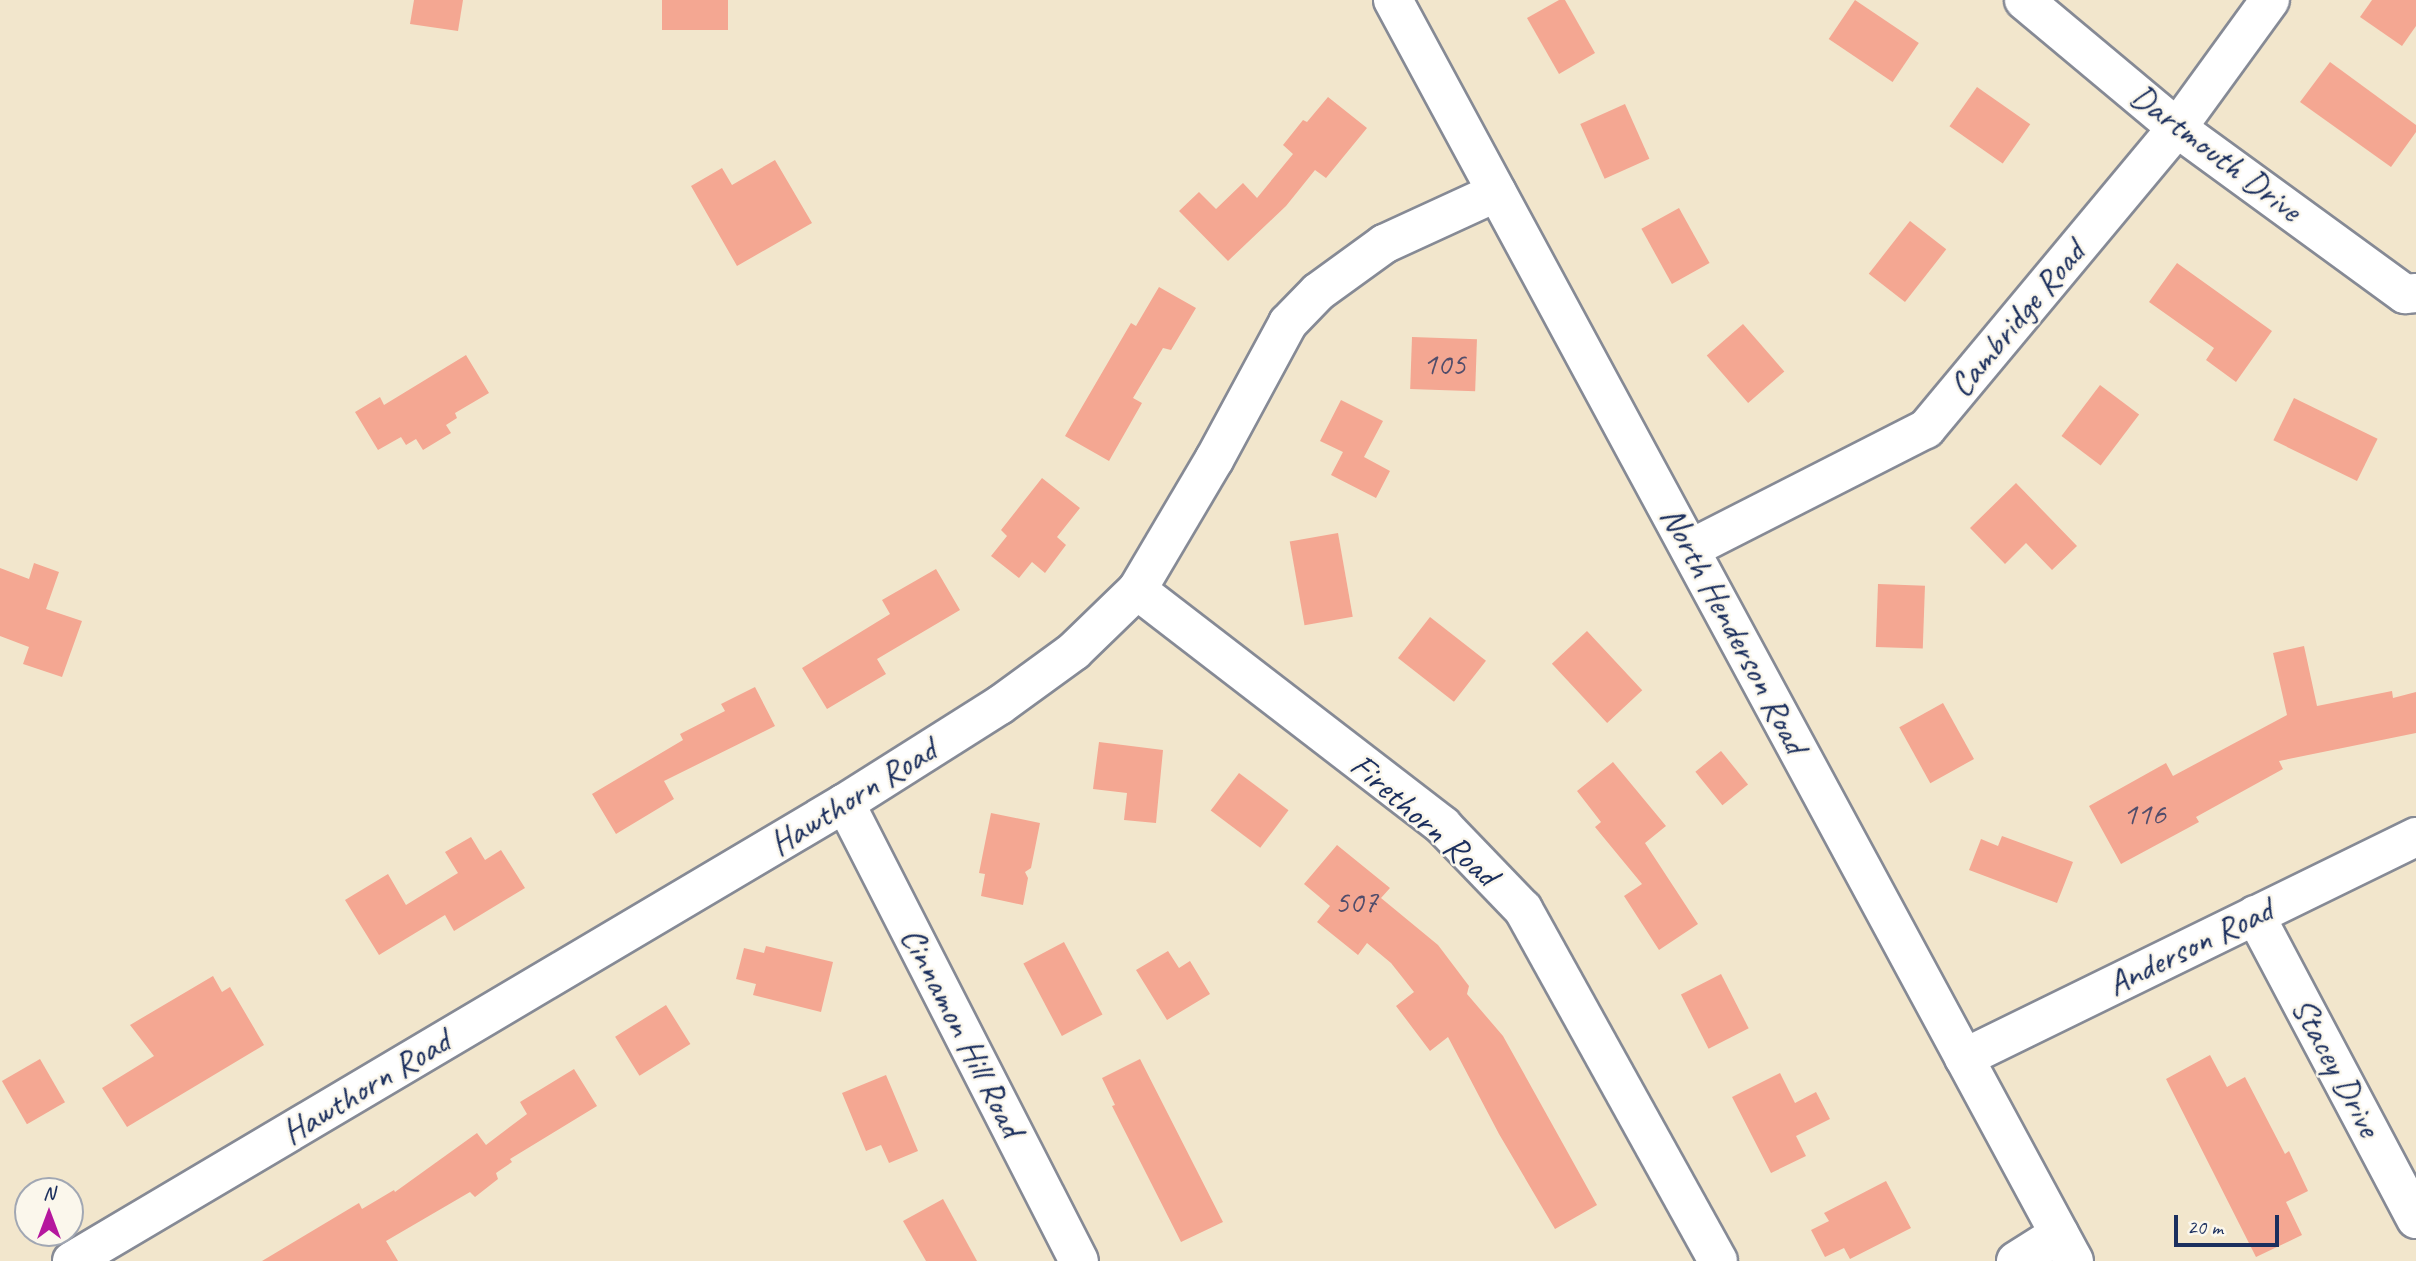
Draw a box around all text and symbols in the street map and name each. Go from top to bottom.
street label: Dartmouth Drive [2122,75,2310,231]
street label: Cambridge Road [1940,233,2094,405]
house number: 105 [1422,345,1466,383]
street label: North Henderson Road [1651,499,1817,761]
street label: Hawthorn Road [762,729,944,865]
street label: Firethorn Road [1342,744,1506,896]
house number: 116 [2122,795,2166,833]
house number: 507 [1334,883,1378,921]
street label: Anderson Road [2101,889,2279,1005]
street label: Cinnamon Hill Road [891,920,1033,1144]
street label: Stacey Drive [2282,990,2390,1144]
street label: Hawthorn Road [275,1021,457,1153]
north arrow [14,1177,84,1247]
text: N [43,1181,55,1205]
scale bar [2178,1202,2283,1246]
text: 20 m [2187,1214,2223,1240]

